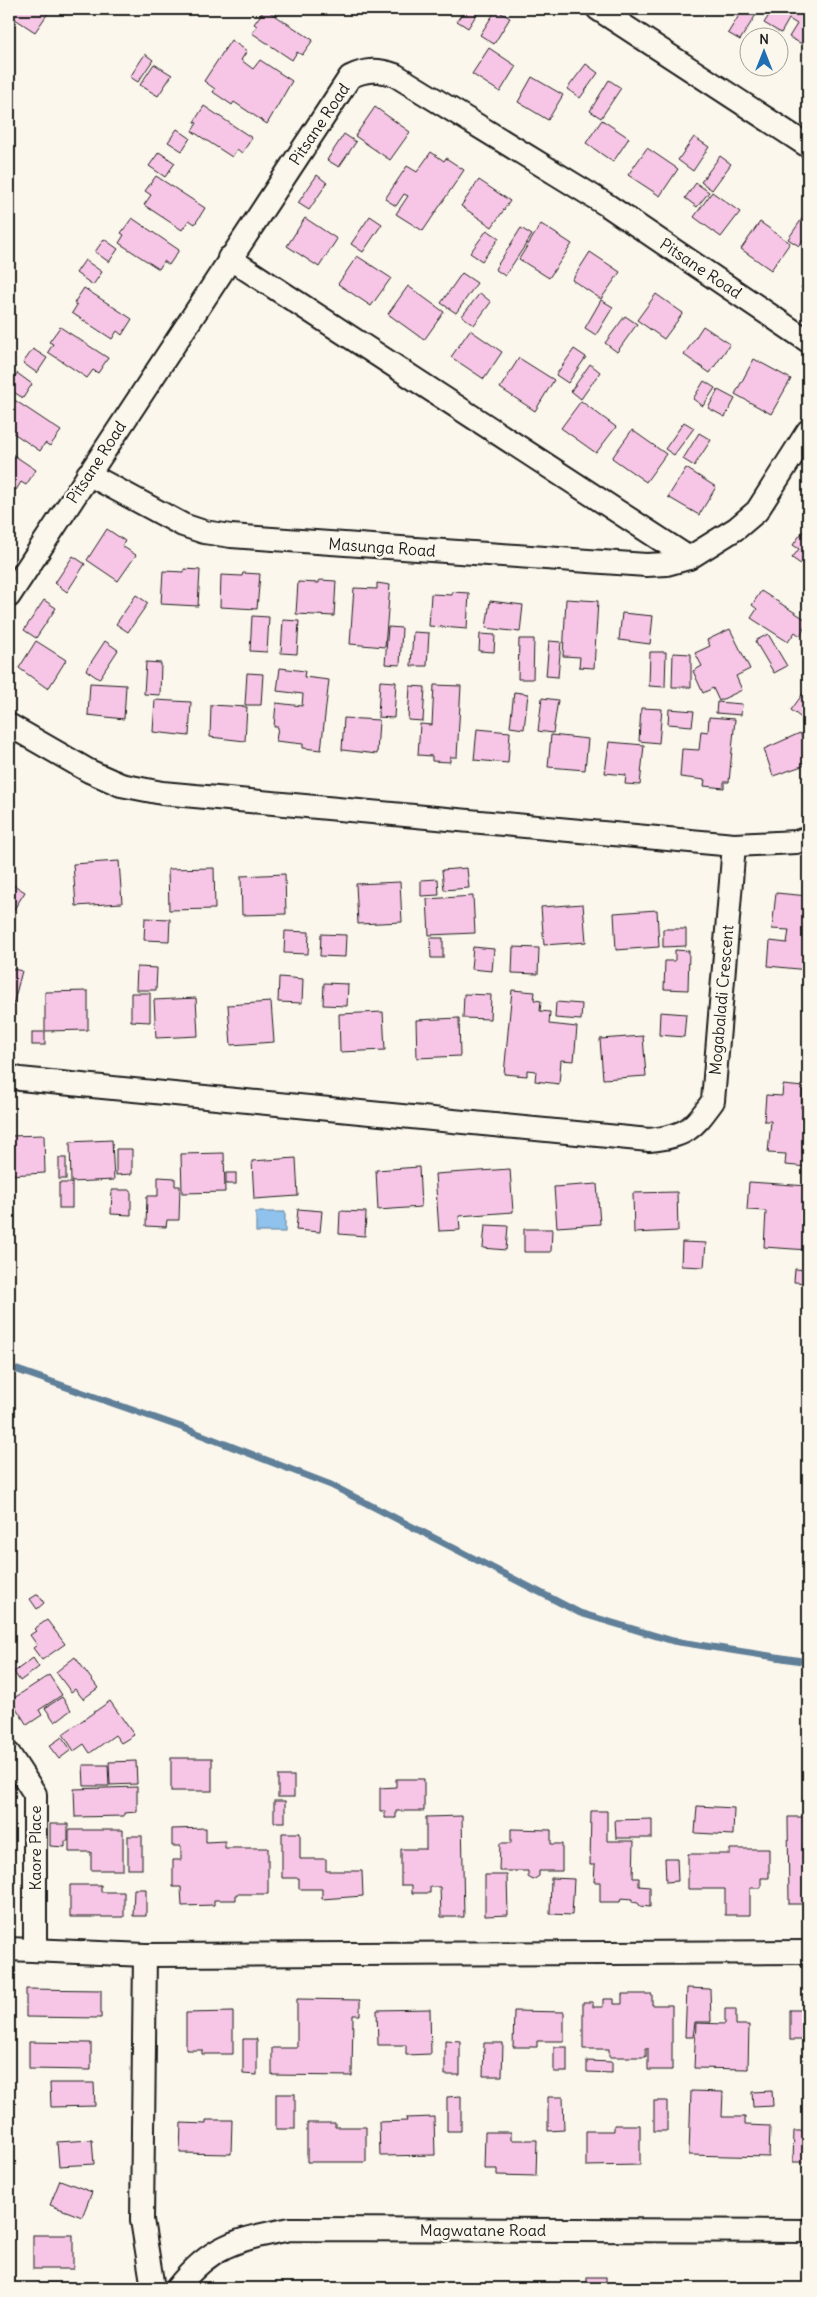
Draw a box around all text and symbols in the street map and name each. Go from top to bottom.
north arrow [740,28,790,78]
text: N [759,30,769,48]
street label: Pitsane Road [284,79,354,169]
street label: Pitsane Road [656,233,746,303]
street label: Pitsane Road [62,417,130,507]
street label: Masunga Road [328,533,436,561]
street label: Mogabaladi Crescent [704,923,738,1076]
street label: Kaore Place [25,1805,45,1891]
street label: Magwatane Road [420,2220,546,2240]

